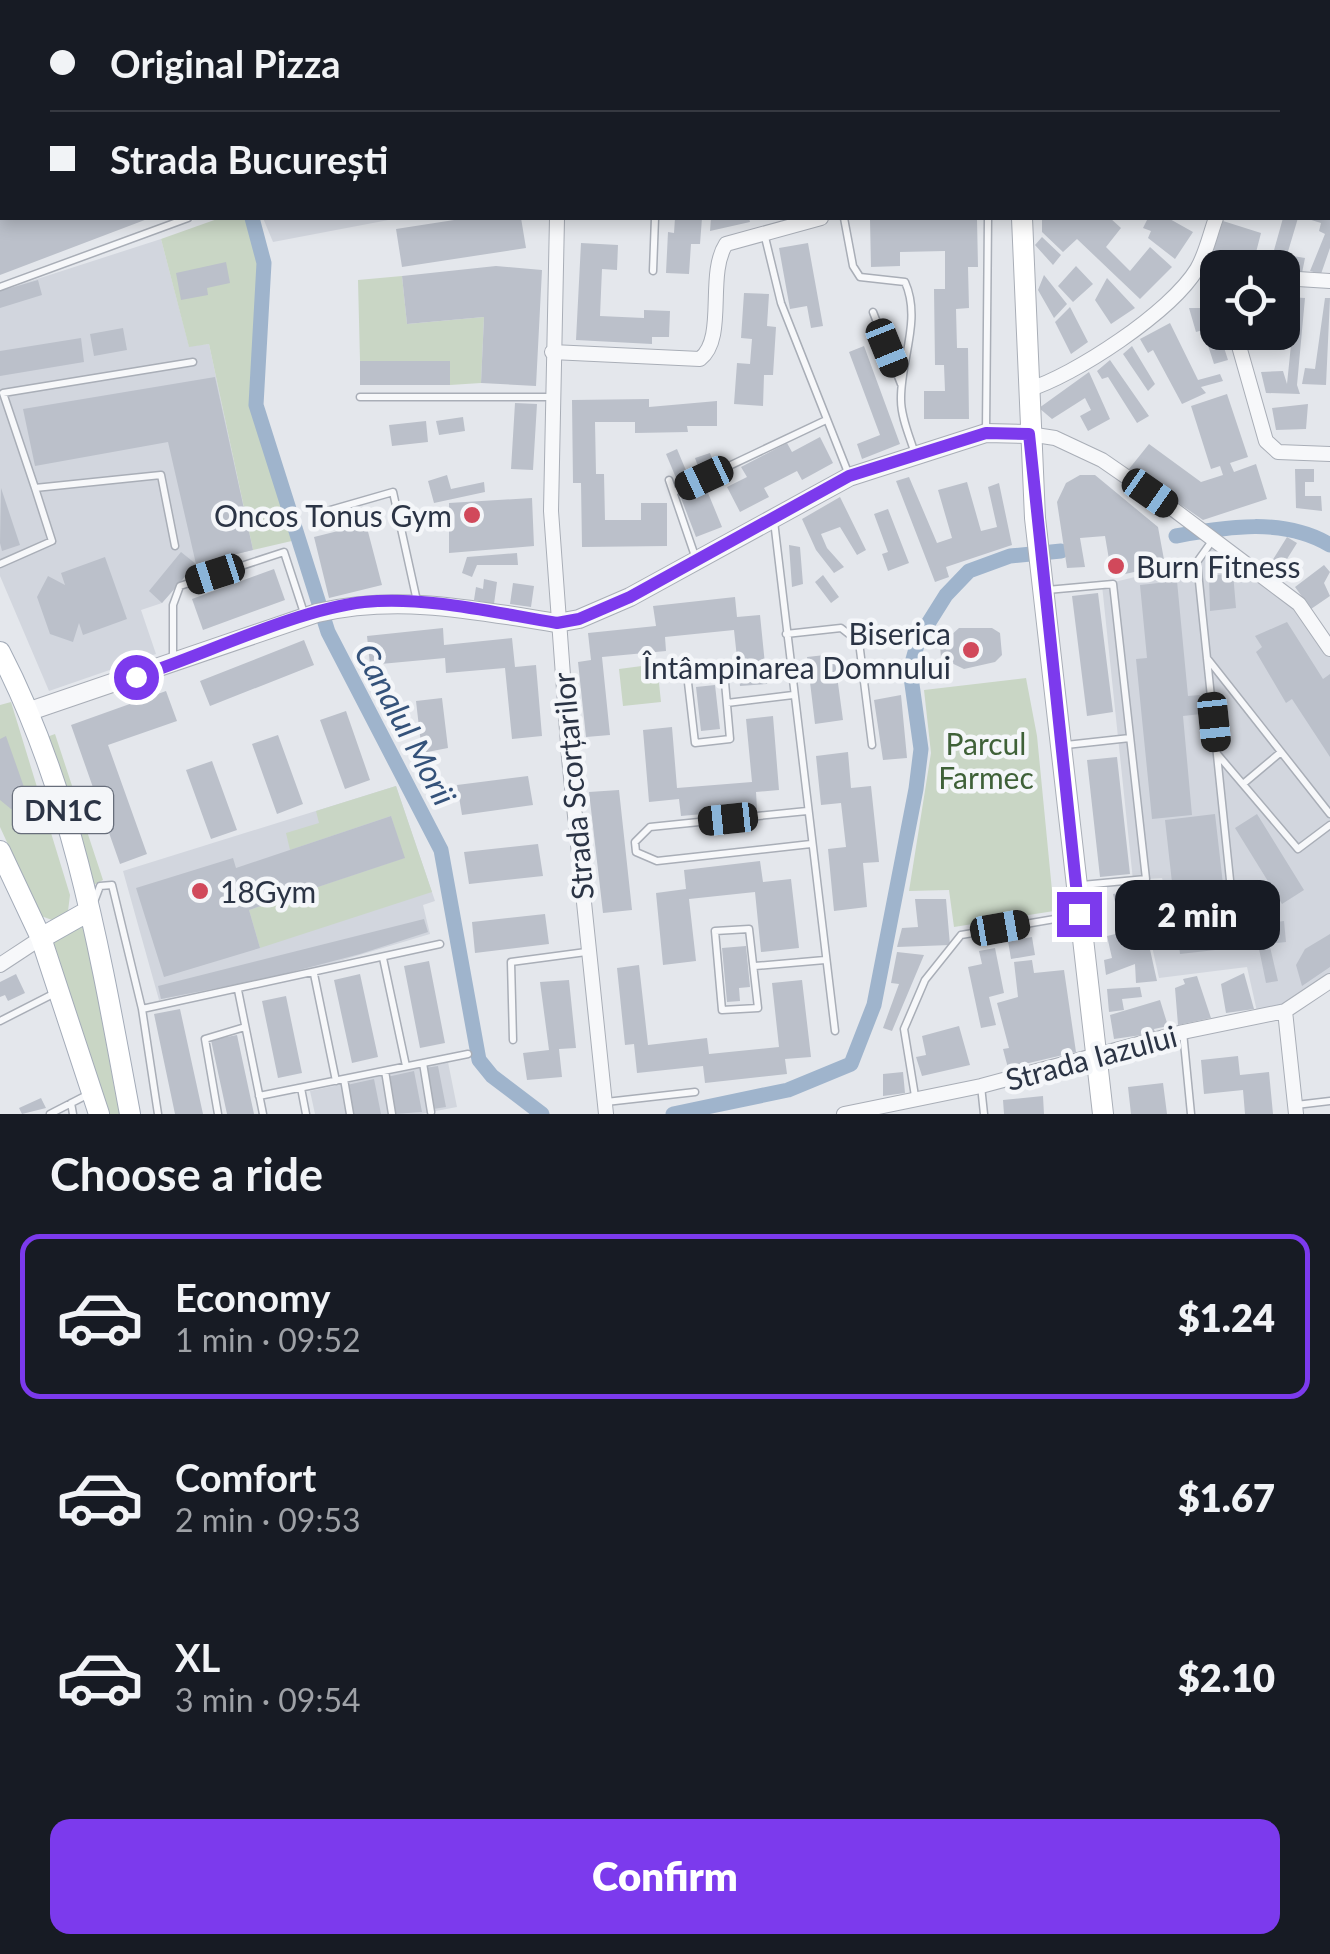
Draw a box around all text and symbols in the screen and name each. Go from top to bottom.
text: Original Pizza [110,40,341,86]
text: Strada București [110,136,388,182]
map controls [1200,250,1300,350]
button: locate [1200,250,1300,350]
car [862,315,912,381]
car [670,452,738,504]
car [1117,464,1183,522]
place label: Oncos Tonus Gym [214,497,452,533]
marker: Oncos Tonus Gym [461,504,483,526]
place label: Burn Fitness [1136,548,1301,584]
car [182,550,248,598]
marker: Burn Fitness [1105,555,1127,577]
place label: Biserica Întâmpinarea Domnului [642,615,951,685]
water label: Canalul Morii [347,636,465,812]
marker: Biserica Întâmpinarea Domnului [960,639,982,661]
route start [114,655,159,700]
street label: Strada Scorțarilor [544,671,600,901]
car [1196,691,1232,753]
park label: Parcul Farmec [938,725,1034,795]
road number: DN1C [13,787,113,833]
car [697,801,759,837]
place label: 18Gym [220,873,316,909]
callout: 2 min [1114,879,1279,949]
marker: 18Gym [189,880,211,902]
route end [1057,892,1102,937]
text: 2 min [1158,895,1237,934]
car [968,908,1032,948]
street label: Strada Iazului [1002,1017,1180,1097]
text: Choose a ride [50,1147,323,1201]
icon: car [55,1272,145,1362]
text: Economy [175,1274,330,1320]
text: $1.24 [1178,1294,1275,1340]
text: 1 min · 09:52 [175,1320,361,1359]
icon: car [55,1452,145,1542]
text: Comfort [175,1454,316,1500]
text: $1.67 [1178,1474,1275,1520]
text: 2 min · 09:53 [175,1500,361,1539]
icon: car [55,1632,145,1722]
text: XL [175,1634,220,1680]
text: $2.10 [1178,1654,1275,1700]
text: 3 min · 09:54 [175,1680,361,1719]
button: Confirm [50,1819,1280,1934]

